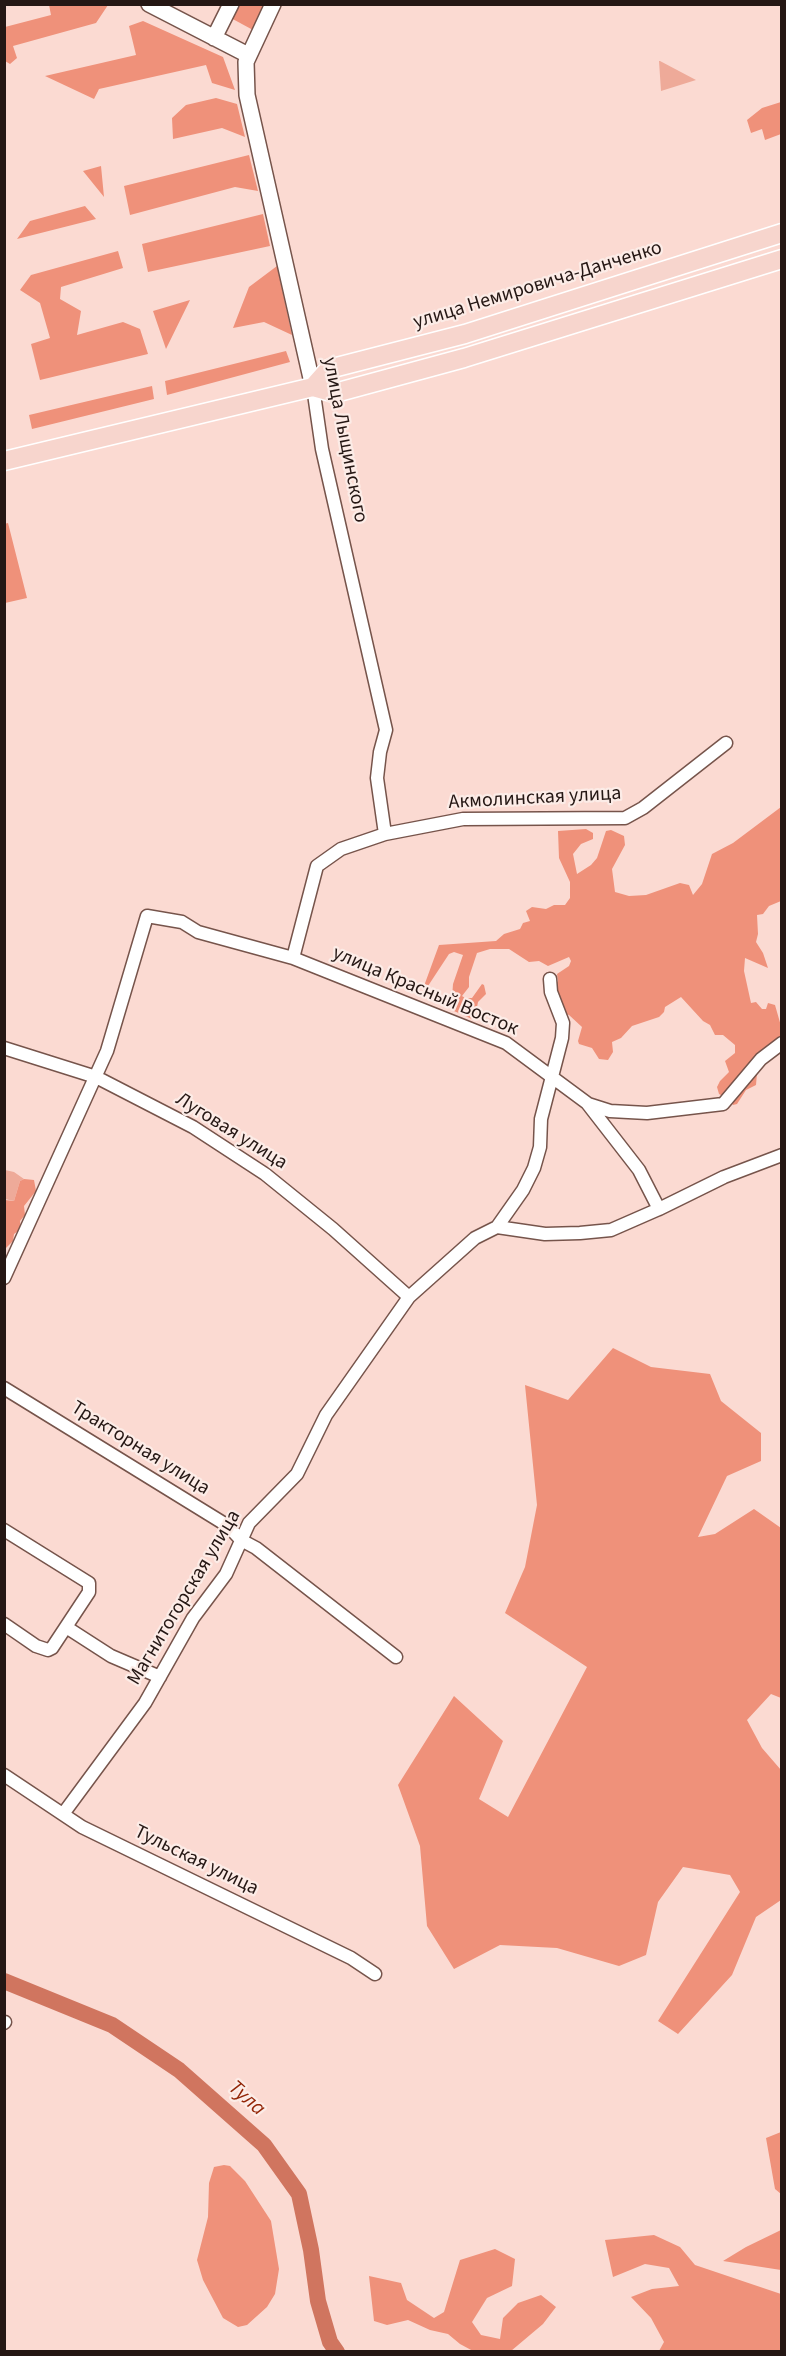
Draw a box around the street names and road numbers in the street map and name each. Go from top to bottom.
street label: улица Немировича-Данченко [411,237,665,335]
street label: улица Лыщинского [316,355,372,525]
street label: Акмолинская улица [448,782,622,816]
street label: улица Красный Восток [329,942,521,1042]
street label: Луговая улица [171,1088,291,1176]
street label: Тракторная улица [66,1397,214,1501]
street label: Магнитогорская улица [123,1506,247,1690]
street label: Тульская улица [130,1821,262,1901]

